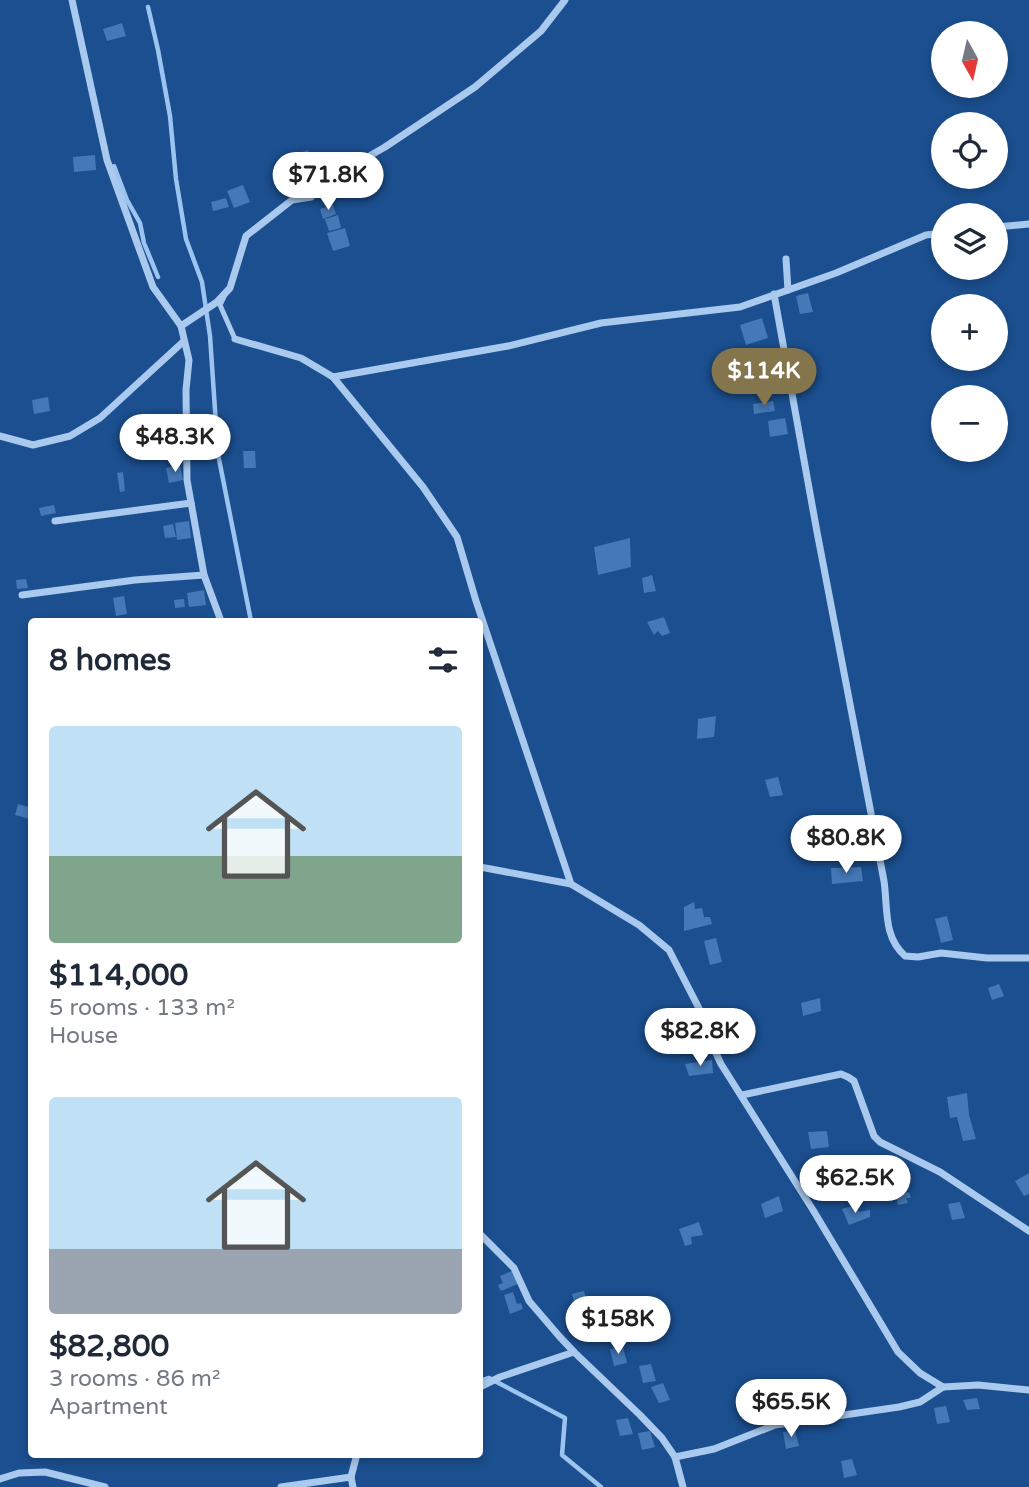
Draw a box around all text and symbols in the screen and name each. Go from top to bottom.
north arrow [931,21,1008,98]
map controls [931,21,1008,462]
button: locate [931,112,1008,189]
pin: $71.8K [271,152,385,212]
text: $71.8K [289,161,367,189]
button: layers [931,203,1008,280]
button: + [931,294,1008,371]
pin: $114K [715,348,813,408]
text: $114K [728,357,800,385]
button: − [931,385,1008,462]
pin: $48.3K [118,414,232,474]
text: $48.3K [136,423,214,451]
icon: filters [424,641,462,679]
text: 8 homes [49,642,171,679]
icon: home [193,771,319,897]
pin: $80.8K [789,816,903,875]
text: $80.8K [807,824,885,852]
text: $114,000 [49,957,188,994]
text: 5 rooms · 133 m² [49,994,235,1022]
pin: $82.8K [643,1009,757,1068]
text: $82.8K [661,1017,739,1045]
text: House [49,1022,118,1050]
icon: home [193,1142,319,1268]
pin: $62.5K [798,1156,912,1215]
text: $62.5K [816,1164,894,1192]
pin: $158K [569,1296,667,1356]
text: $158K [582,1305,654,1333]
text: $82,800 [49,1328,169,1365]
text: 3 rooms · 86 m² [49,1365,220,1393]
pin: $65.5K [734,1380,848,1439]
text: $65.5K [752,1388,830,1416]
text: Apartment [49,1393,168,1421]

